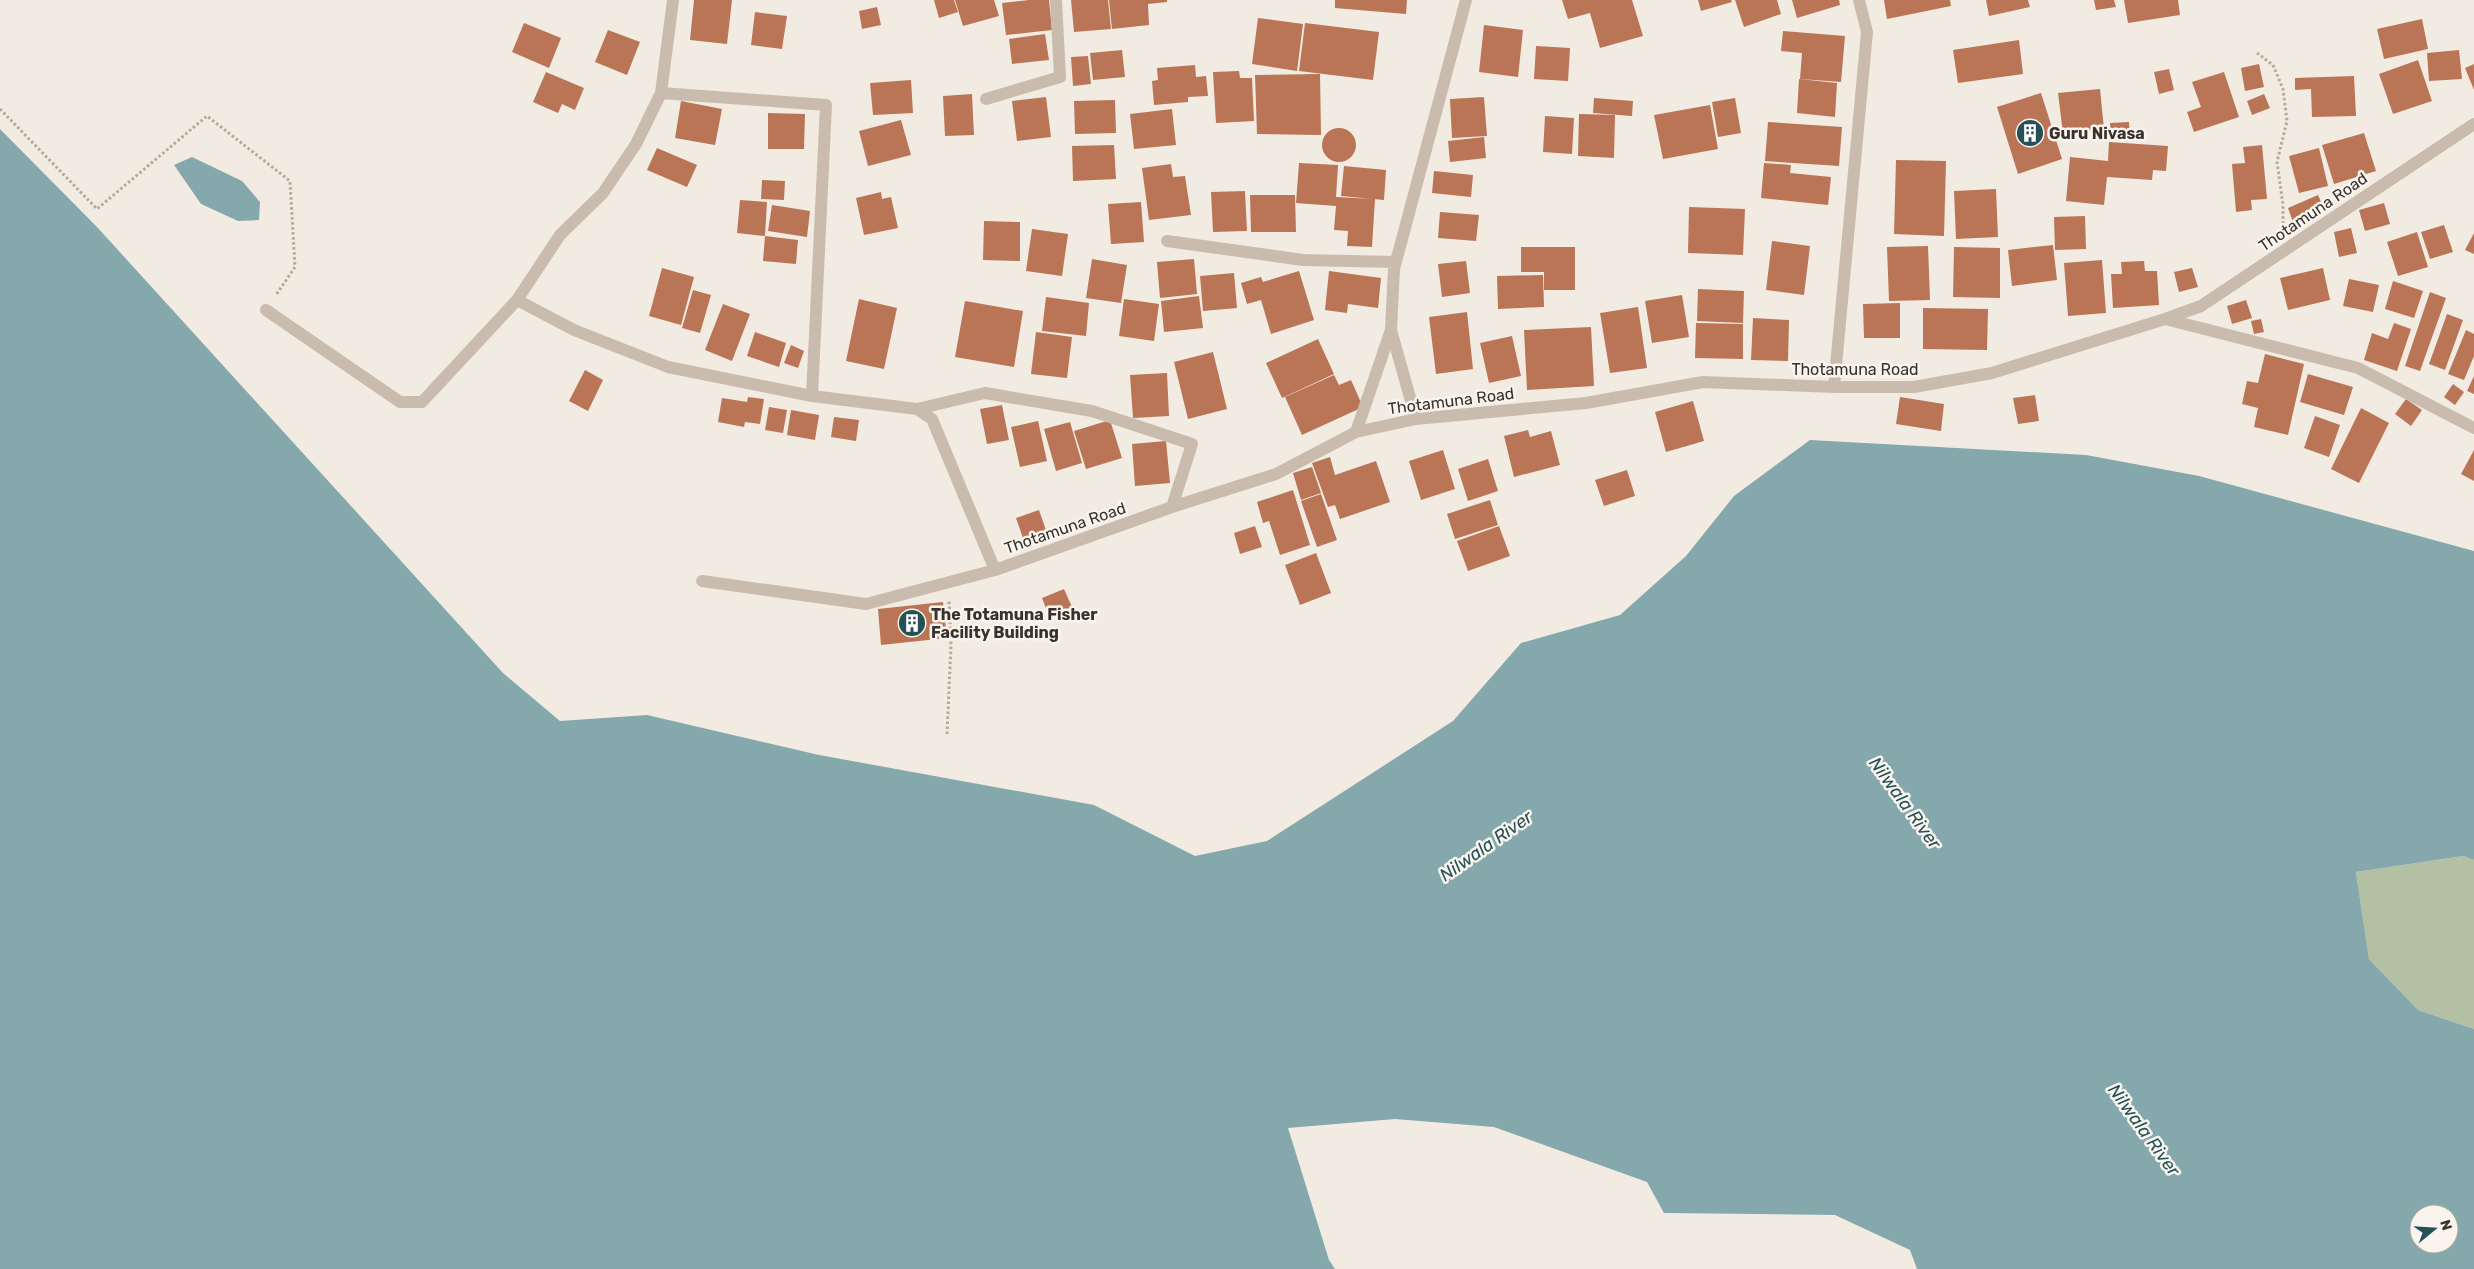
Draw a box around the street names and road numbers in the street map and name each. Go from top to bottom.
street label: Thotamuna Road [2255,169,2371,255]
street label: Thotamuna Road [1791,360,1919,379]
street label: Thotamuna Road [1387,384,1515,418]
street label: Thotamuna Road [1002,498,1128,558]

